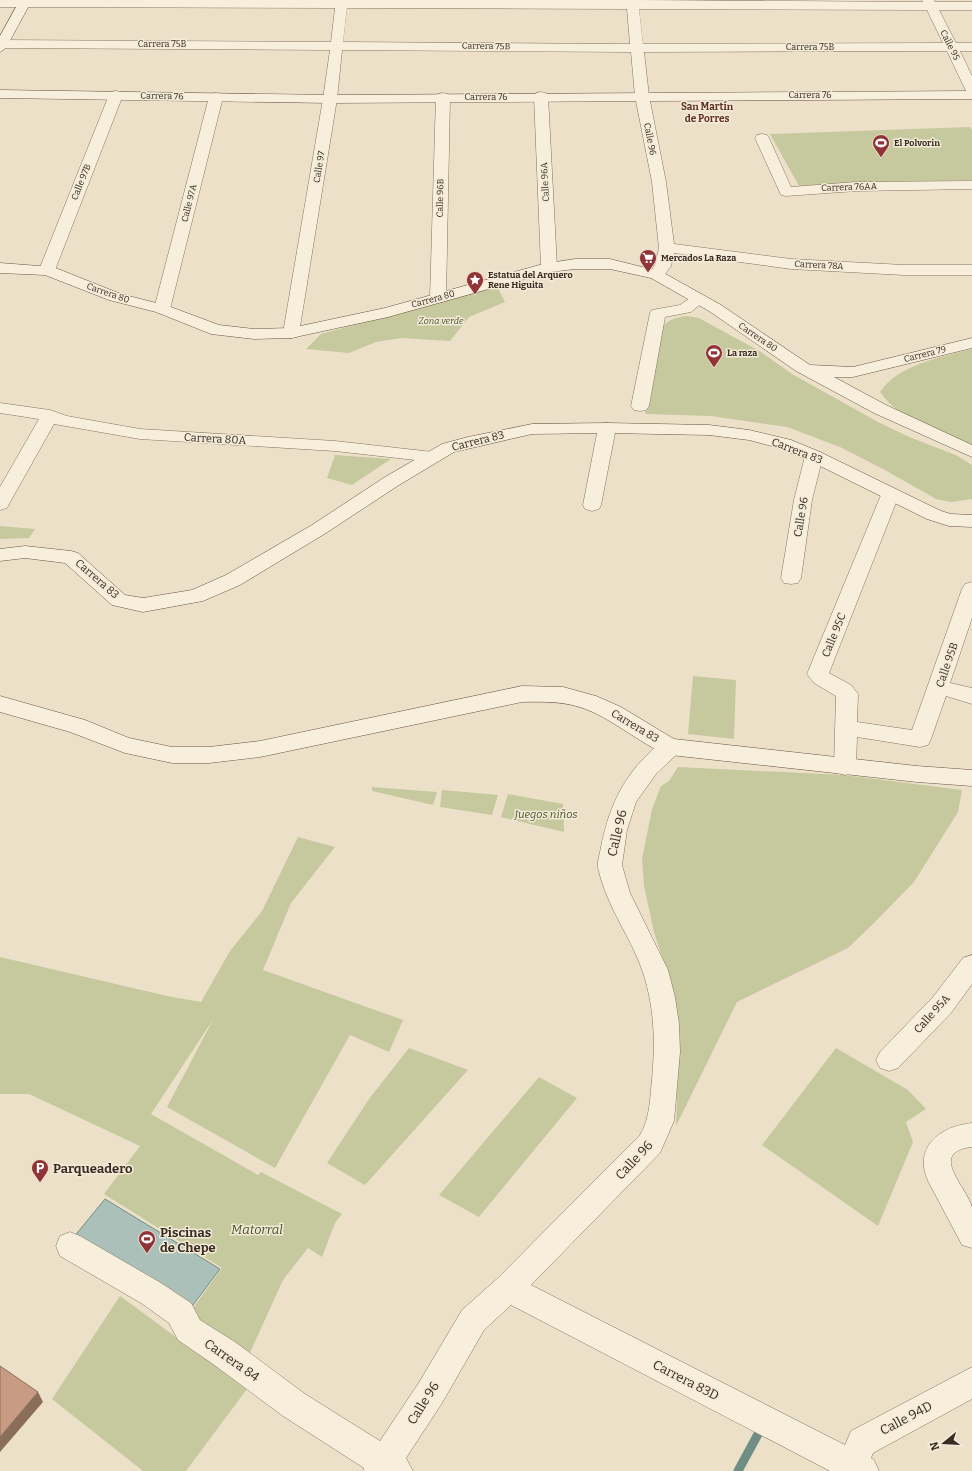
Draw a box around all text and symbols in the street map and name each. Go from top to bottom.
street label: Calle 95 [938,28,962,62]
street label: Carrera 75B [138,39,186,49]
street label: Carrera 75B [462,41,511,51]
street label: Carrera 75B [786,42,834,52]
street label: Carrera 76 [788,90,832,100]
street label: Carrera 76 [140,91,184,101]
street label: Carrera 76 [464,92,508,102]
district label: San Martín de Porres [681,100,734,125]
street label: Calle 96 [642,122,658,156]
sports icon: El Polvorin [871,133,891,158]
place label: El Polvorin [894,138,940,148]
street label: Calle 97 [312,150,327,184]
street label: Calle 96A [539,161,551,202]
street label: Calle 97B [69,162,93,201]
street label: Calle 96B [435,178,445,217]
street label: Carrera 76AA [821,181,878,193]
street label: Calle 97A [179,183,199,223]
supermarket icon: Mercados La Raza [638,248,658,273]
place label: Mercados La Raza [661,253,736,263]
street label: Carrera 78A [794,259,844,271]
place icon: Estatua del Arquero Rene Higuita [465,270,485,295]
place label: Estatua del Arquero Rene Higuita [488,270,573,290]
street label: Carrera 80 [85,281,131,305]
street label: Carrera 80 [410,288,456,310]
park label: Zona verde [419,316,464,326]
street label: Carrera 80 [737,320,780,354]
sports icon: La raza [704,343,724,368]
street label: Carrera 79 [903,344,947,364]
place label: La raza [727,348,757,358]
street label: Carrera 83 [450,428,506,454]
street label: Carrera 80A [183,431,247,447]
street label: Carrera 83 [770,435,824,467]
street label: Calle 96 [791,496,811,538]
street label: Carrera 83 [72,556,122,602]
street label: Calle 95C [819,611,849,659]
street label: Calle 95B [933,641,961,689]
street label: Carrera 83 [609,707,661,745]
park label: Juegos niños [513,808,578,821]
street label: Calle 96 [604,808,630,858]
street label: Calle 95A [911,992,953,1036]
street label: Calle 96 [612,1137,656,1183]
parking icon: Parqueadero [30,1158,50,1183]
place label: Parqueadero [53,1161,133,1176]
park label: Matorral [231,1222,283,1237]
place label: Piscinas de Chepe [160,1225,216,1255]
sports icon: Piscinas de Chepe [137,1229,157,1254]
street label: Carrera 84 [202,1336,263,1385]
street label: Carrera 83D [650,1357,722,1403]
street label: Calle 96 [404,1379,442,1427]
street label: Calle 94D [877,1398,935,1438]
north arrow [924,1423,964,1463]
text: N [927,1439,942,1452]

